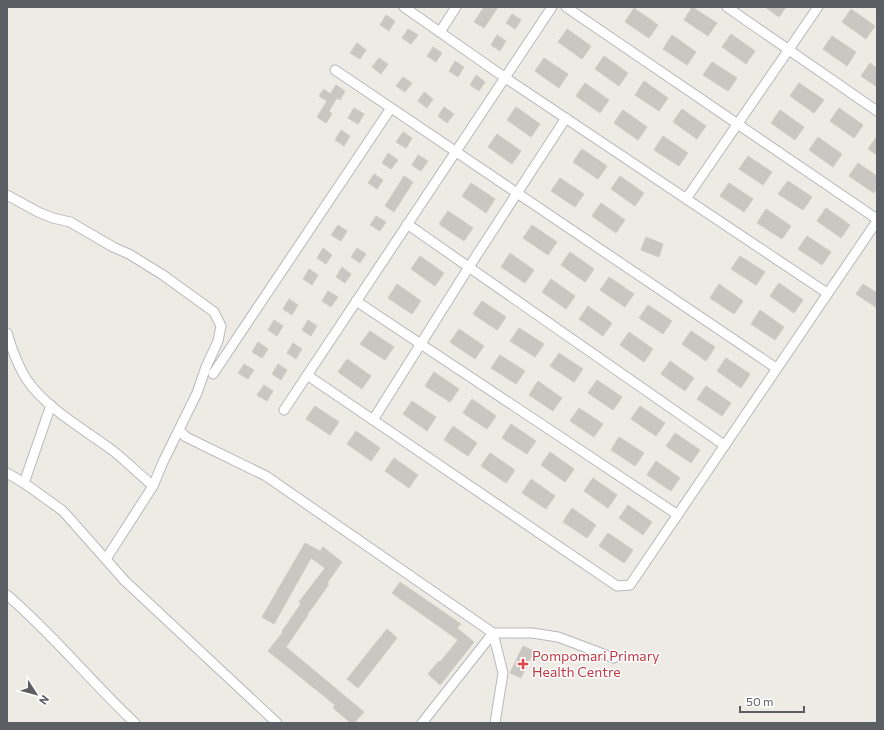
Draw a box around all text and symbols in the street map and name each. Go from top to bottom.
place label: Pompomari Primary Health Centre [532,647,660,680]
marker: Pompomari Primary Health Centre [517,658,529,670]
north arrow [16,674,56,714]
scale bar [740,688,804,714]
text: N [37,693,52,707]
text: 50 m [746,694,774,708]

